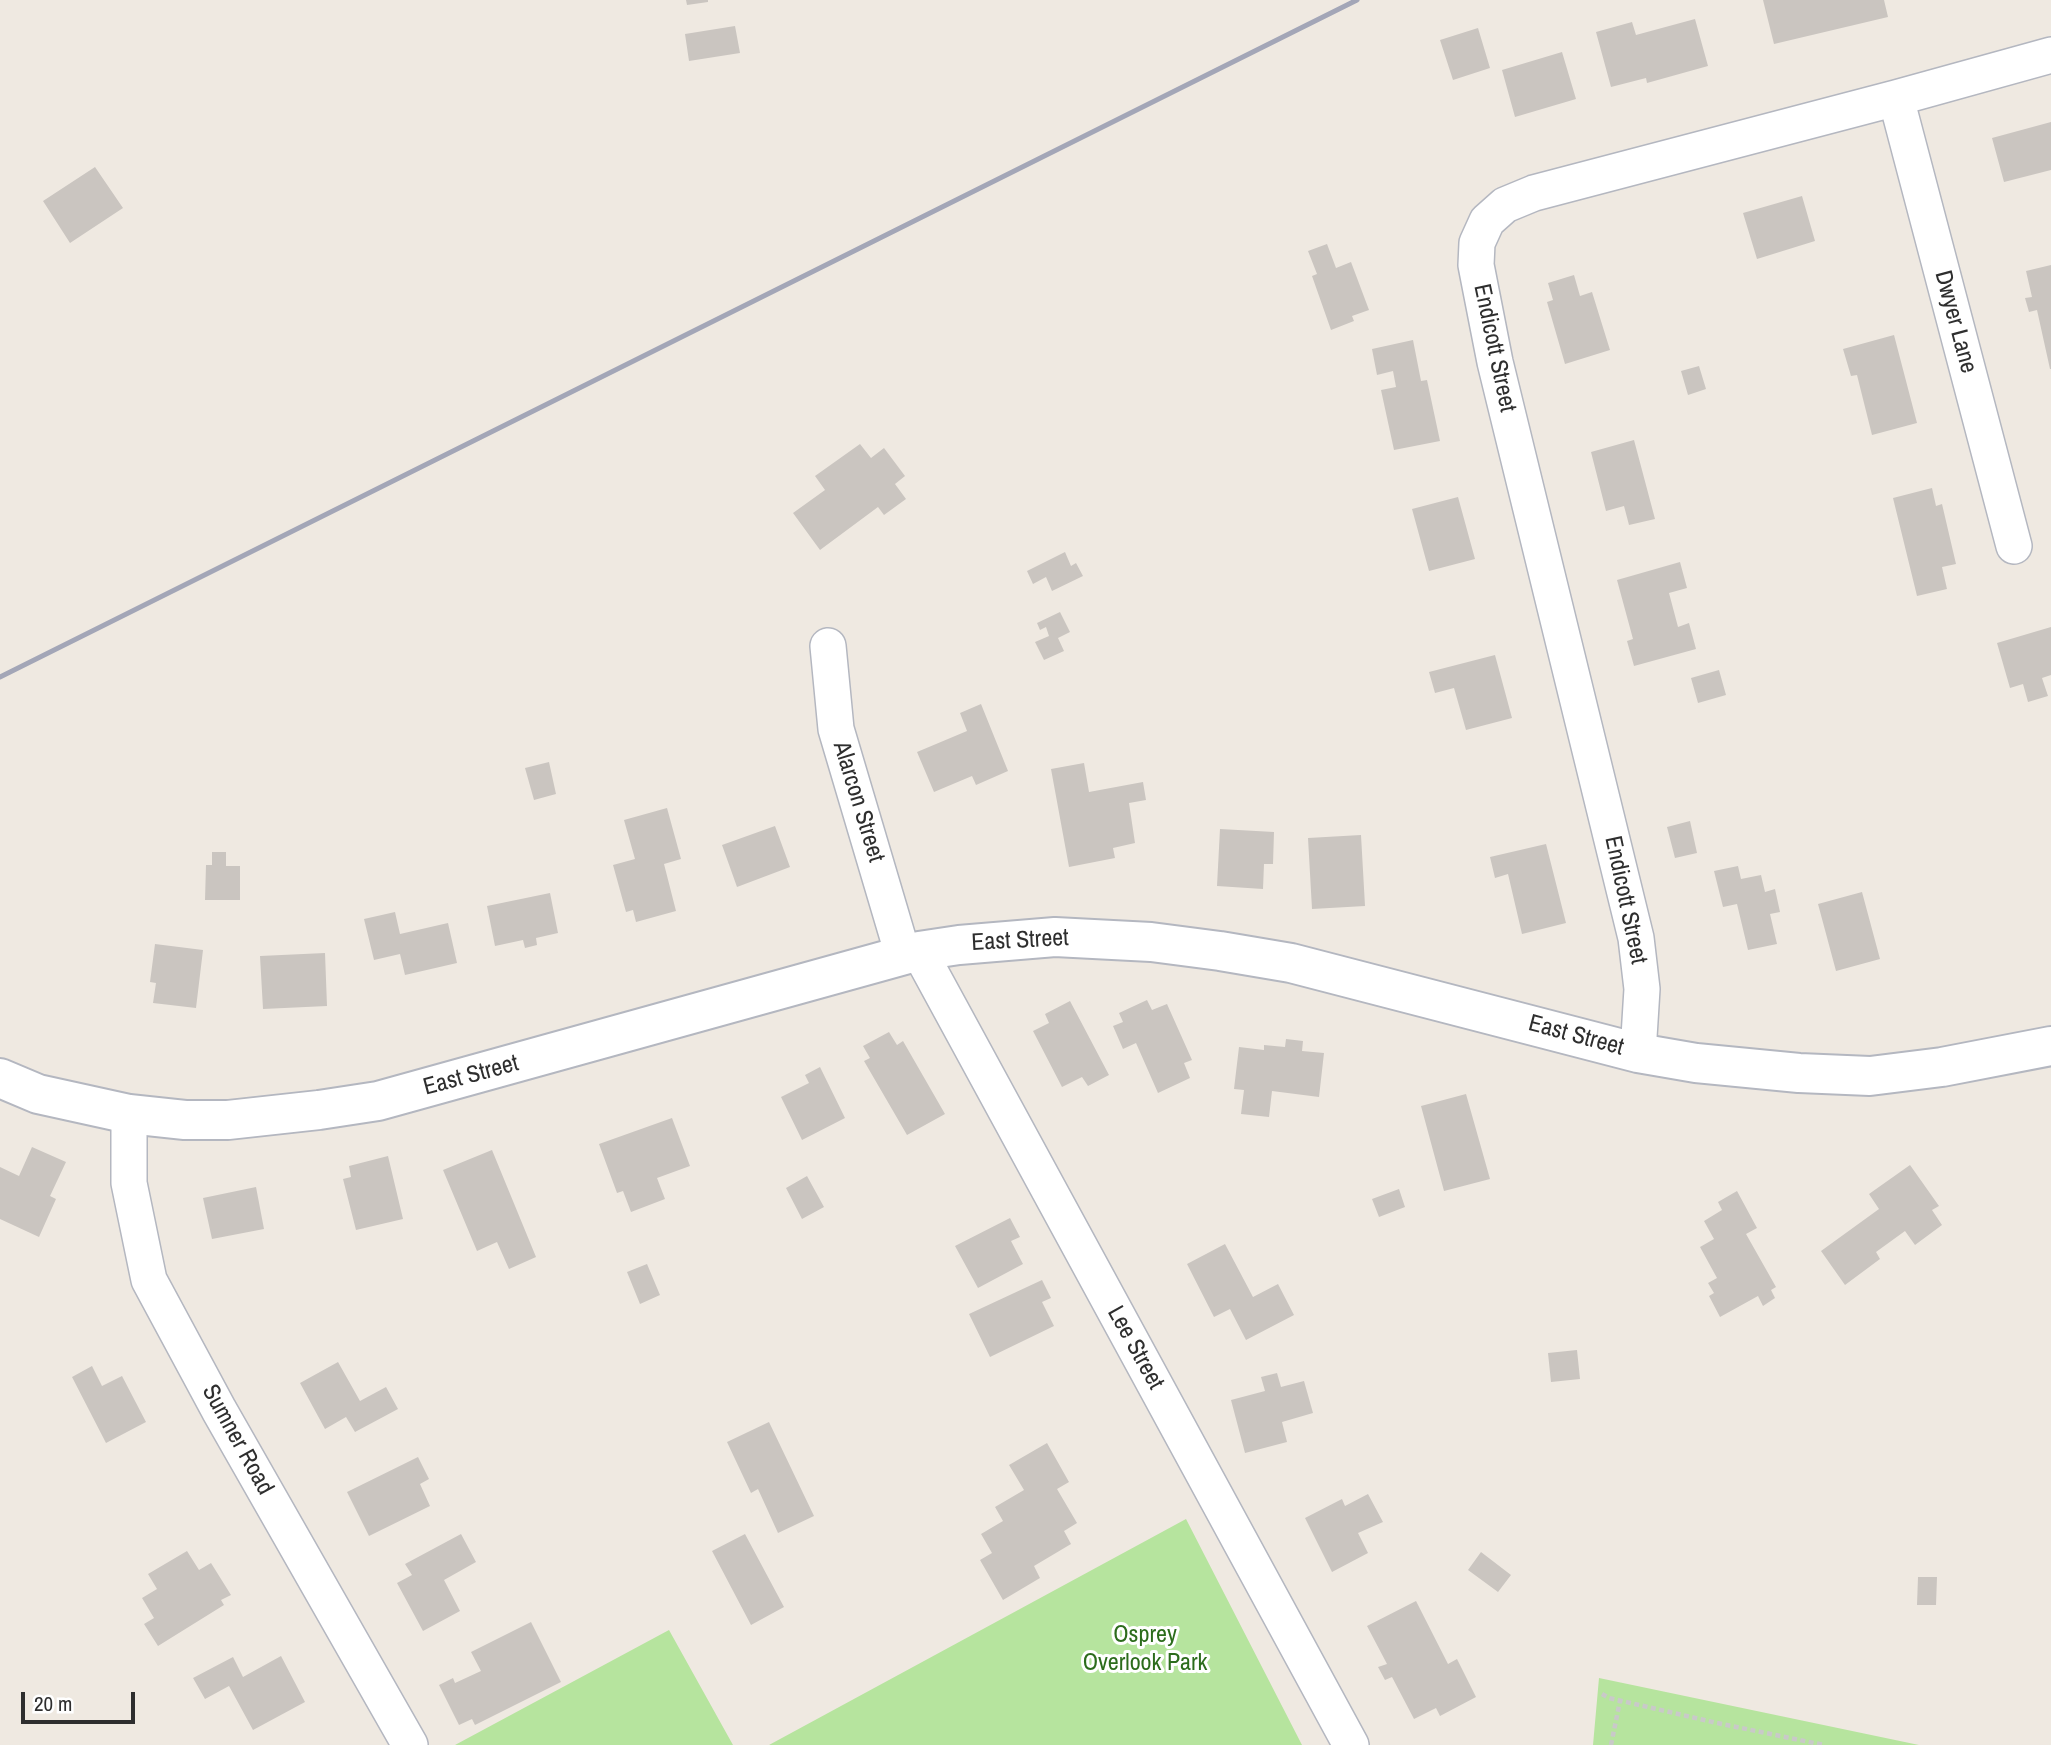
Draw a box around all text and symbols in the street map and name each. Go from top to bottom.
street label: Dwyer Lane [1928,268,1982,376]
street label: Endicott Street [1466,281,1522,415]
street label: Alarcon Street [826,738,890,866]
street label: Endicott Street [1597,833,1653,967]
street label: East Street [971,924,1069,958]
street label: East Street [1525,1009,1627,1063]
street label: East Street [420,1049,522,1103]
street label: Lee Street [1100,1301,1170,1395]
street label: Sumner Road [195,1380,279,1500]
park label: Osprey Overlook Park [1083,1622,1207,1678]
scale bar [24,1678,138,1722]
text: 20 m [34,1689,72,1718]

